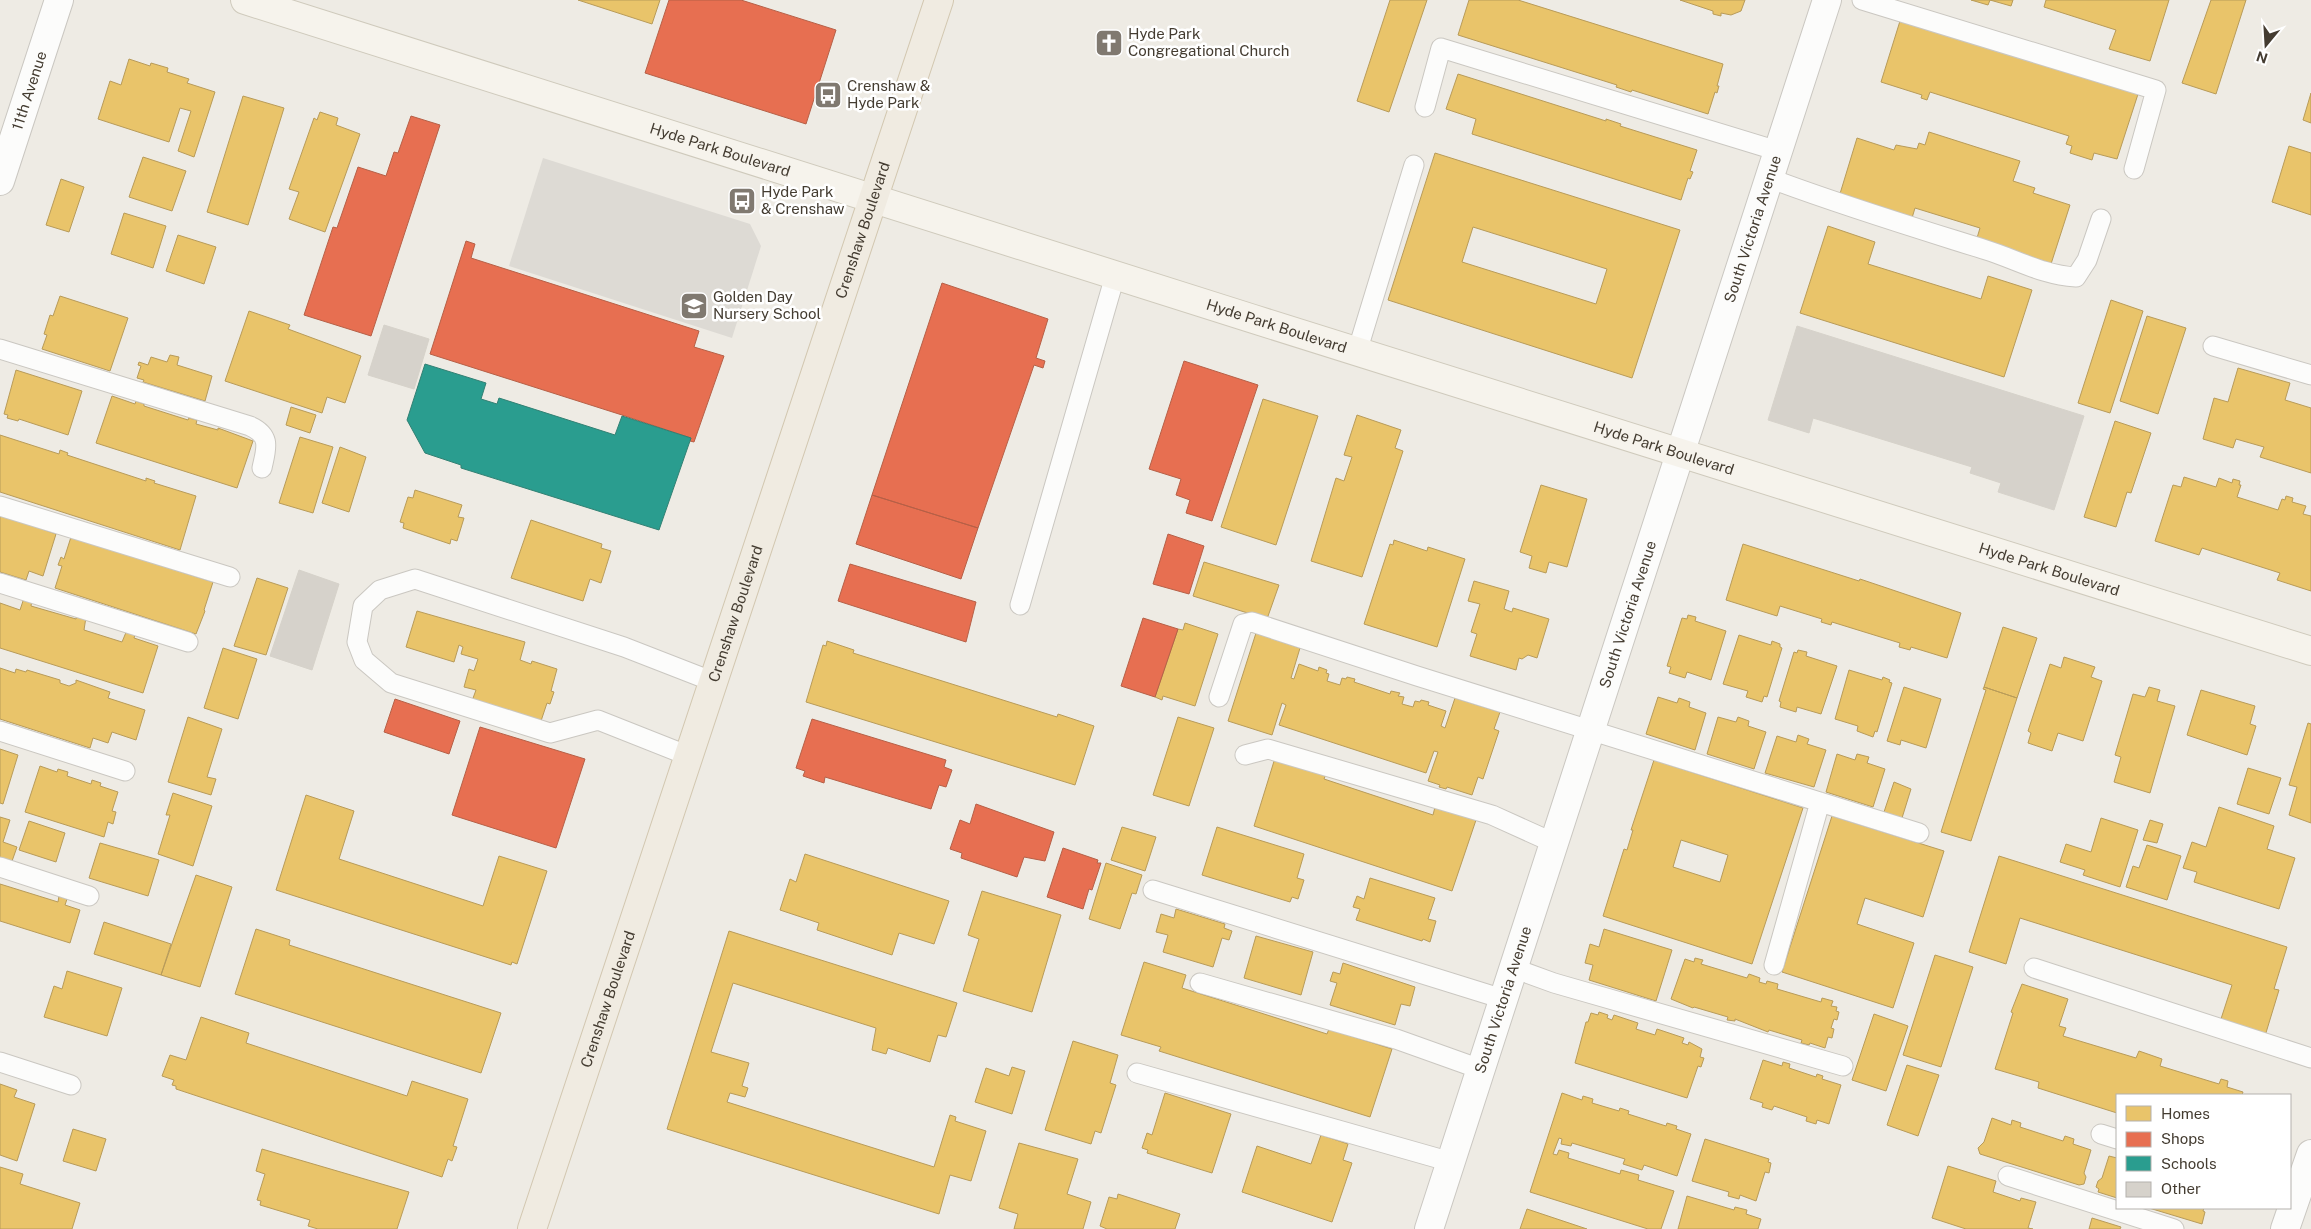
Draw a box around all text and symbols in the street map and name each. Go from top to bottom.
north arrow [2241,20,2291,70]
place label: Hyde Park Congregational Church [1128,25,1289,59]
church icon: Hyde Park Congregational Church [1094,28,1124,58]
text: N [2254,48,2270,67]
street label: 11th Avenue [8,49,50,132]
place label: Crenshaw & Hyde Park [847,77,930,111]
bus stop icon: Crenshaw & Hyde Park [813,80,843,110]
street label: Hyde Park Boulevard [648,119,792,180]
street label: South Victoria Avenue [1721,153,1784,305]
street label: Crenshaw Boulevard [832,160,893,301]
place label: Hyde Park & Crenshaw [761,183,845,217]
bus stop icon: Hyde Park & Crenshaw [727,186,757,216]
place label: Golden Day Nursery School [713,288,821,322]
school or university icon: Golden Day Nursery School [679,291,709,321]
street label: Hyde Park Boulevard [1204,296,1349,356]
street label: Hyde Park Boulevard [1592,418,1736,478]
street label: South Victoria Avenue [1596,538,1659,690]
street label: Hyde Park Boulevard [1977,539,2122,599]
street label: Crenshaw Boulevard [705,543,766,684]
street label: South Victoria Avenue [1471,924,1535,1075]
street label: Crenshaw Boulevard [577,929,638,1070]
legend [2116,1094,2291,1209]
text: Homes [2161,1105,2210,1122]
text: Shops [2161,1130,2205,1147]
text: Schools [2161,1155,2217,1172]
text: Other [2161,1180,2201,1197]

